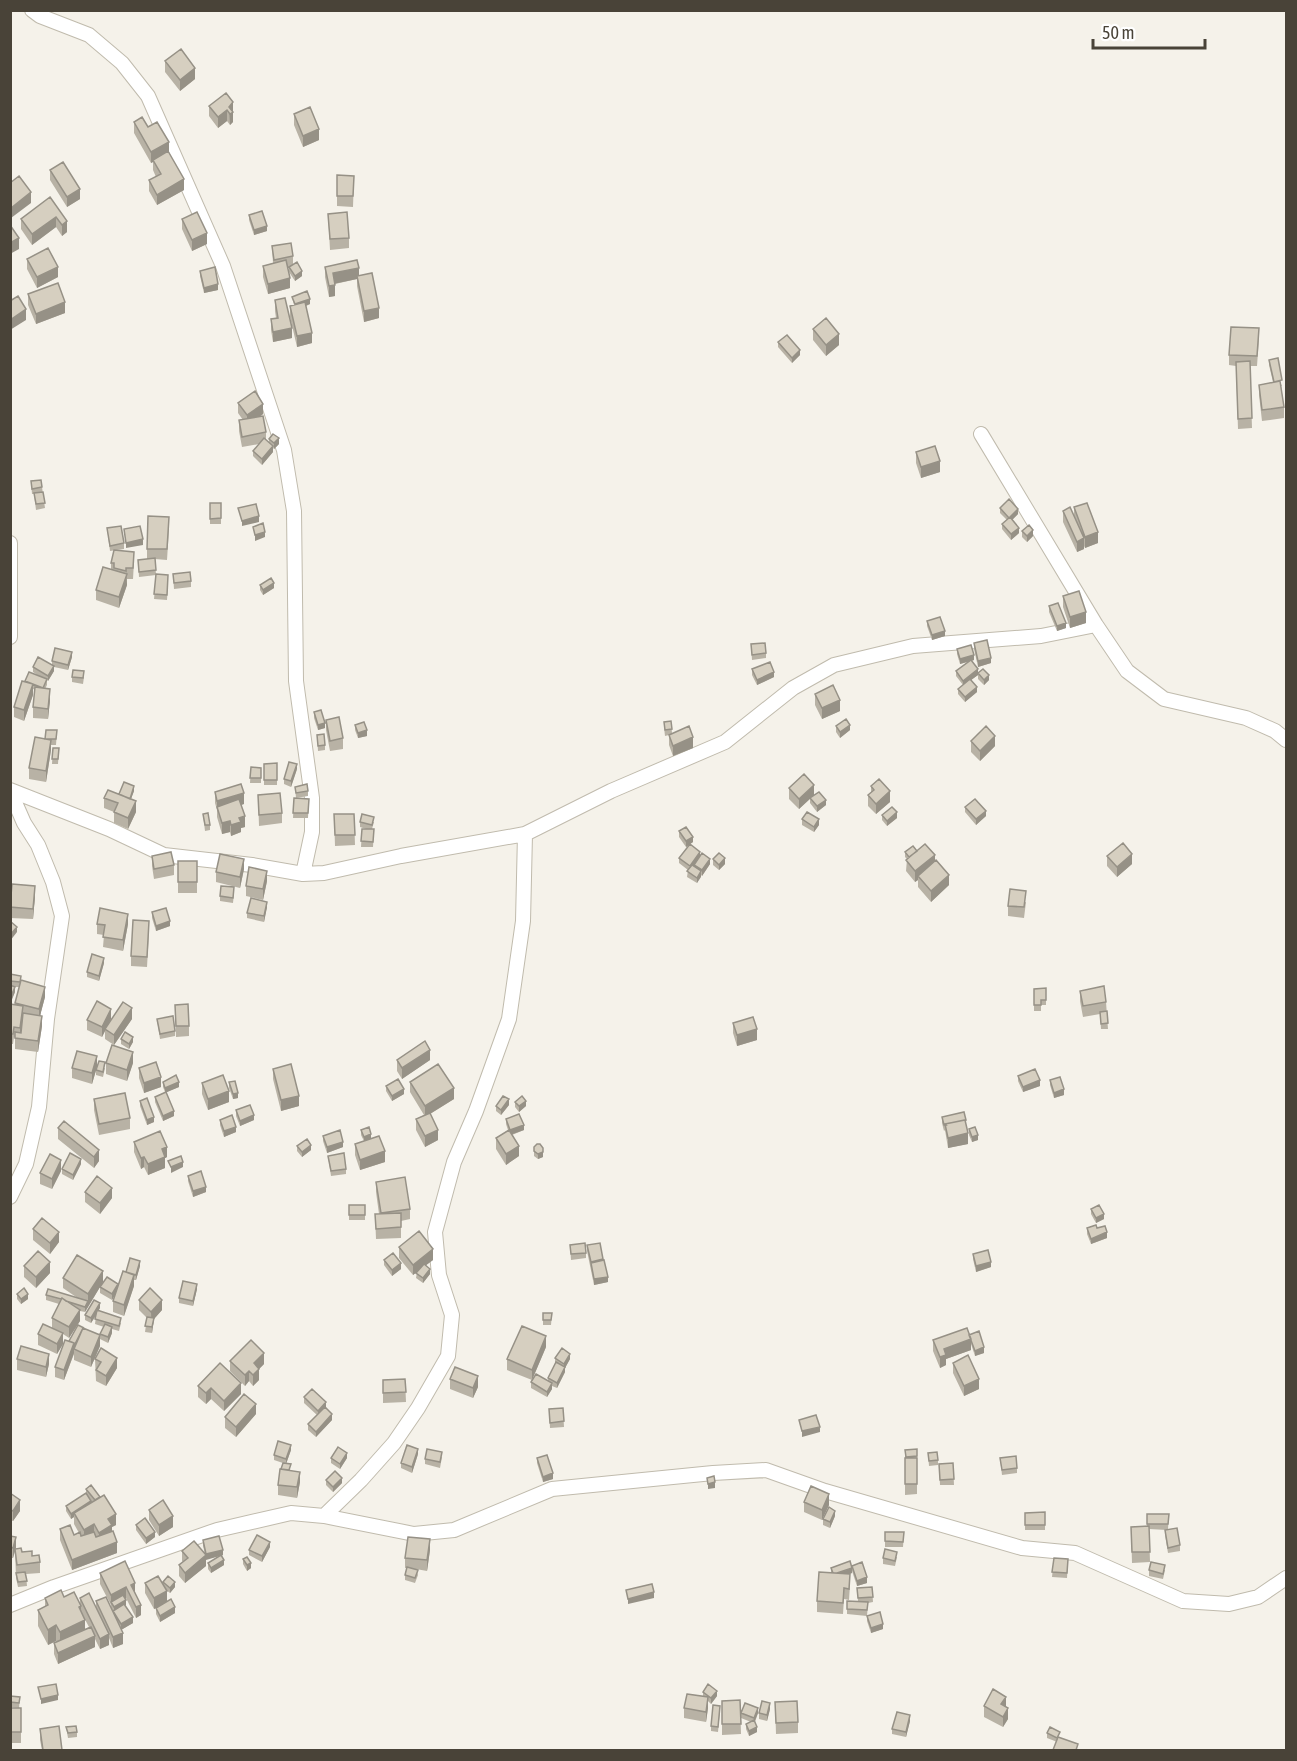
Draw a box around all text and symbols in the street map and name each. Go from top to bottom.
scale bar [1093,12,1206,50]
text: 50 m [1102,22,1134,43]

